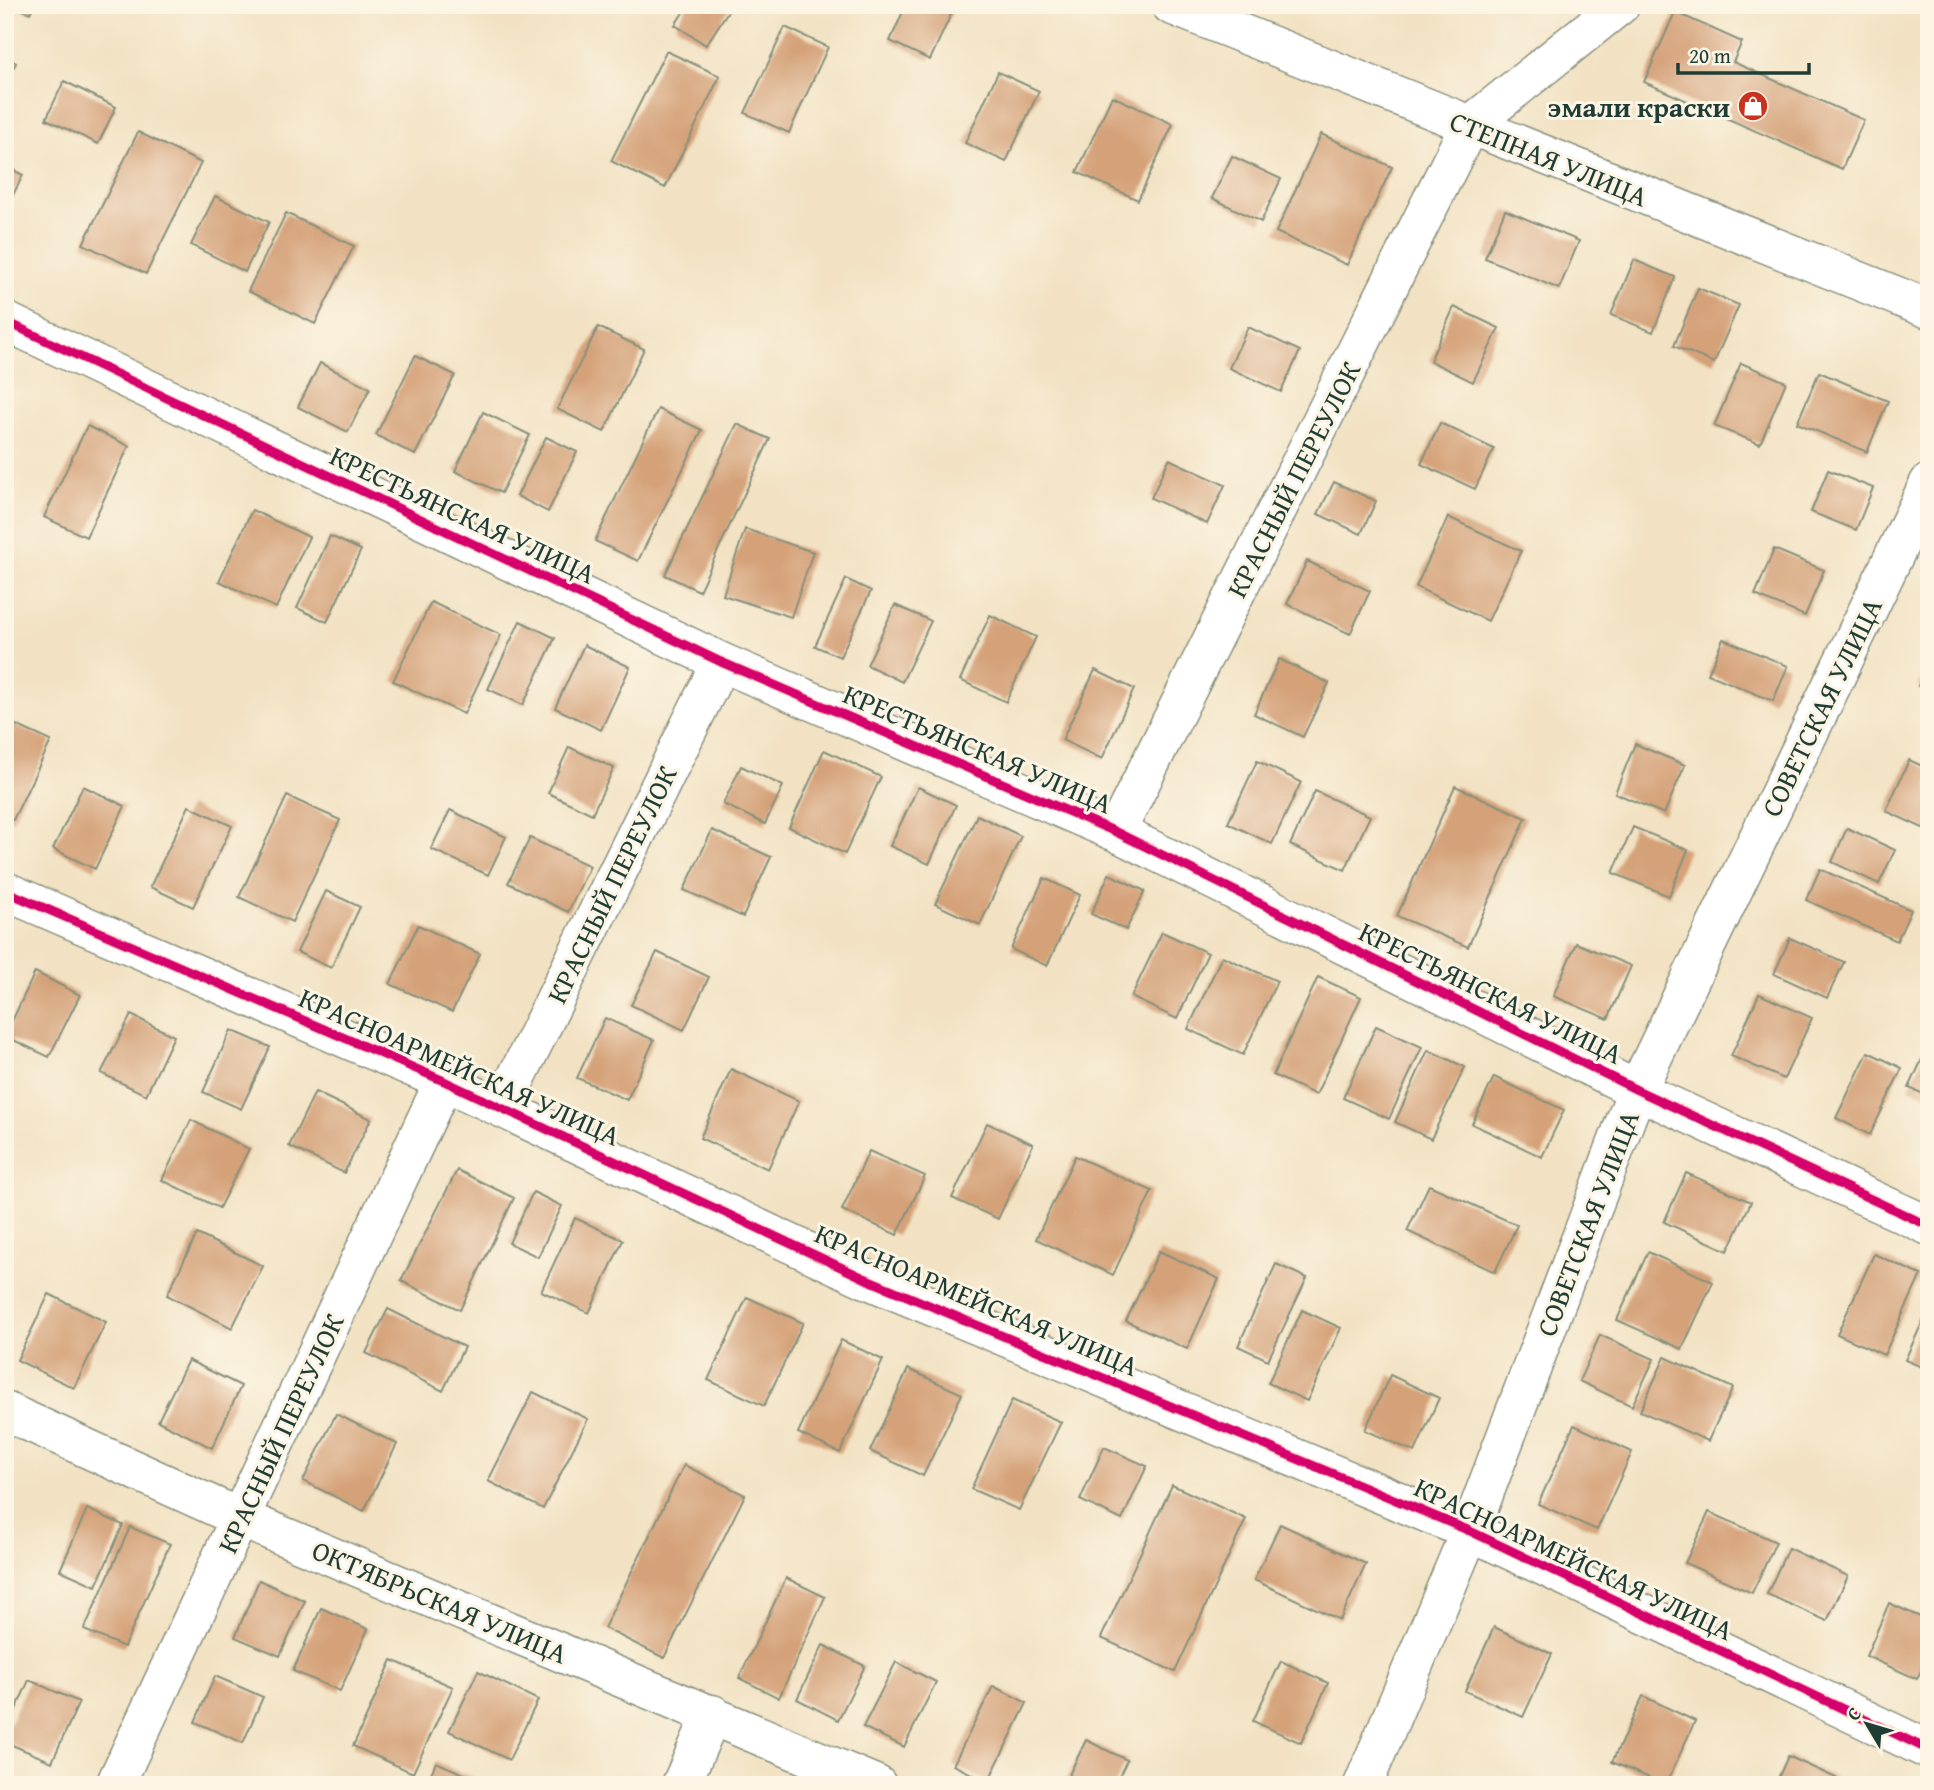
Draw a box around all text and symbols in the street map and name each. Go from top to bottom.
scale bar [1678,32,1810,76]
text: 20 m [1689,40,1731,71]
place label: эмали краски [1548,86,1730,127]
shop icon: эмали краски [1736,89,1770,123]
street label: СТЕПНАЯ УЛИЦА [1444,100,1654,216]
street label: КРАСНЫЙ ПЕРЕУЛОК [1216,354,1370,604]
street label: КРЕСТЬЯНСКАЯ УЛИЦА [324,434,603,594]
street label: СОВЕТСКАЯ УЛИЦА [1750,591,1892,823]
street label: КРЕСТЬЯНСКАЯ УЛИЦА [837,673,1119,823]
street label: КРАСНЫЙ ПЕРЕУЛОК [536,758,686,1010]
street label: КРЕСТЬЯНСКАЯ УЛИЦА [1352,910,1630,1074]
street label: КРАСНОАРМЕЙСКАЯ УЛИЦА [293,977,627,1155]
street label: СОВЕТСКАЯ УЛИЦА [1525,1104,1649,1342]
street label: КРАСНОАРМЕЙСКАЯ УЛИЦА [809,1212,1145,1386]
street label: КРАСНЫЙ ПЕРЕУЛОК [206,1306,354,1560]
street label: КРАСНОАРМЕЙСКАЯ УЛИЦА [1408,1466,1740,1650]
street label: ОКТЯБРЬСКАЯ УЛИЦА [306,1529,574,1673]
north arrow [1832,1688,1902,1758]
text: С [1839,1700,1868,1726]

